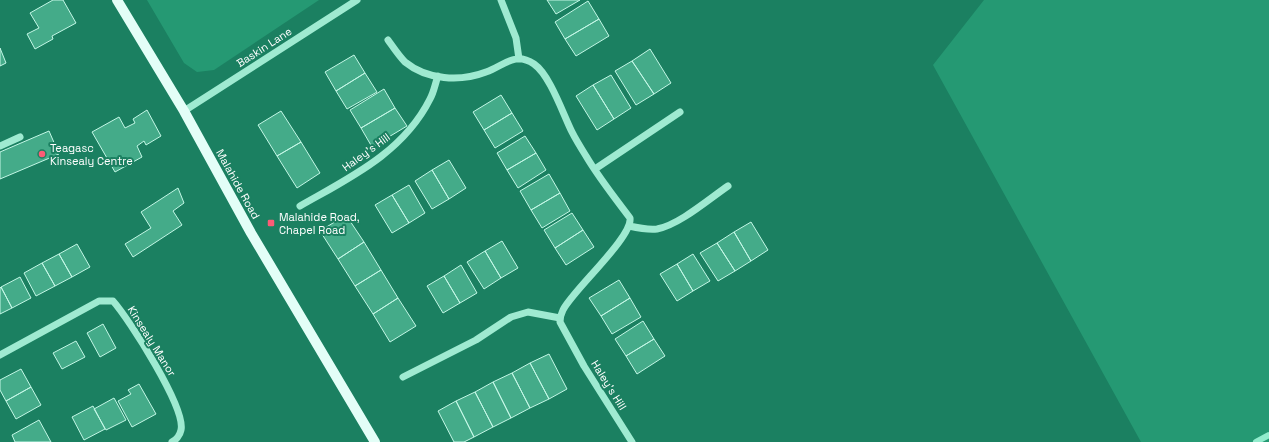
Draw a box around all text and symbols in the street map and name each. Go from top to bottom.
street label: Baskin Lane [234,24,294,70]
street label: Haley's Hill [339,130,393,174]
place label: Teagasc Kinsealy Centre [50,141,133,168]
street label: Malahide Road [213,147,263,221]
marker: Teagasc Kinsealy Centre [37,149,47,159]
place label: Malahide Road, Chapel Road [279,210,360,237]
marker: Malahide Road, Chapel Road [266,218,276,228]
street label: Kinsealy Manor [125,303,179,379]
street label: Haley's Hill [588,357,630,413]

